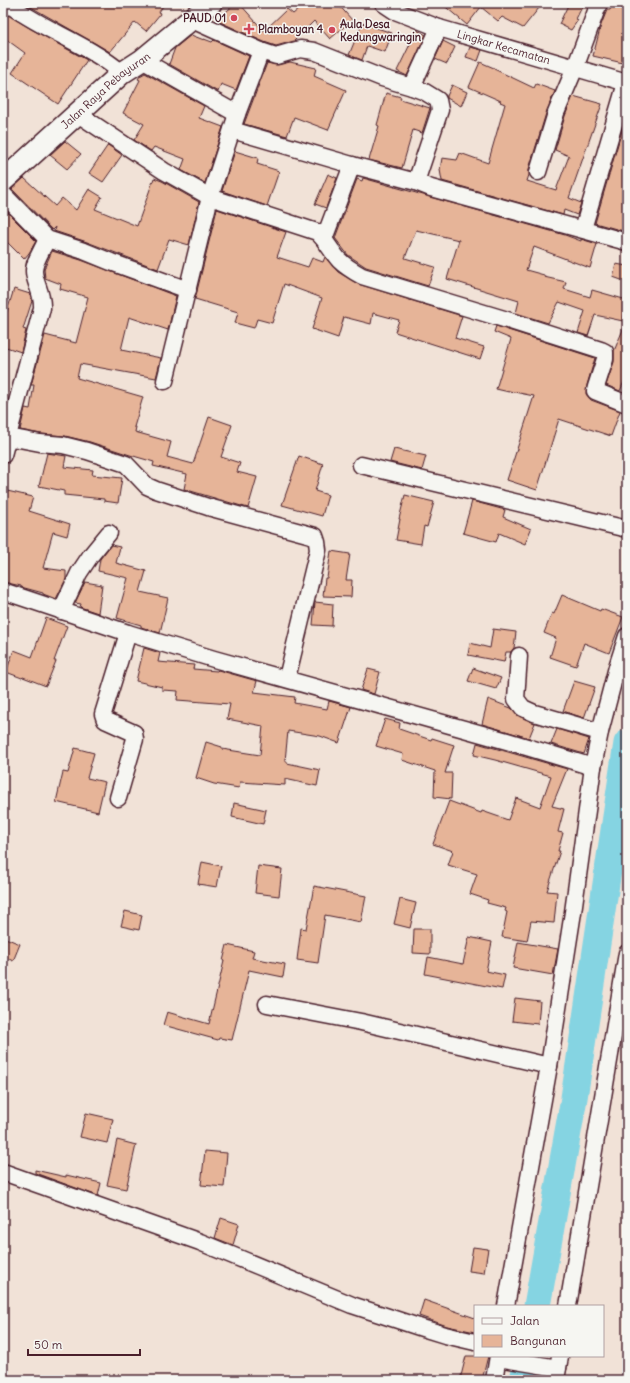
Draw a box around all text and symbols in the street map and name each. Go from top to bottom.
place label: PAUD 01 [183,11,226,25]
marker: PAUD 01 [229,13,239,23]
place label: Aula Desa Kedungwaringin [340,17,422,45]
place label: Plamboyan 4 [258,22,324,37]
marker: Plamboyan 4 [243,23,255,35]
marker: Aula Desa Kedungwaringin [327,25,337,35]
street label: Lingkar Kecamatan [455,27,552,67]
street label: Jalan Raya Pebayuran [58,49,153,132]
legend [474,1305,604,1357]
text: Jalan [510,1313,539,1328]
scale bar [28,1331,140,1357]
text: Bangunan [510,1333,566,1348]
text: 50 m [34,1337,63,1352]

